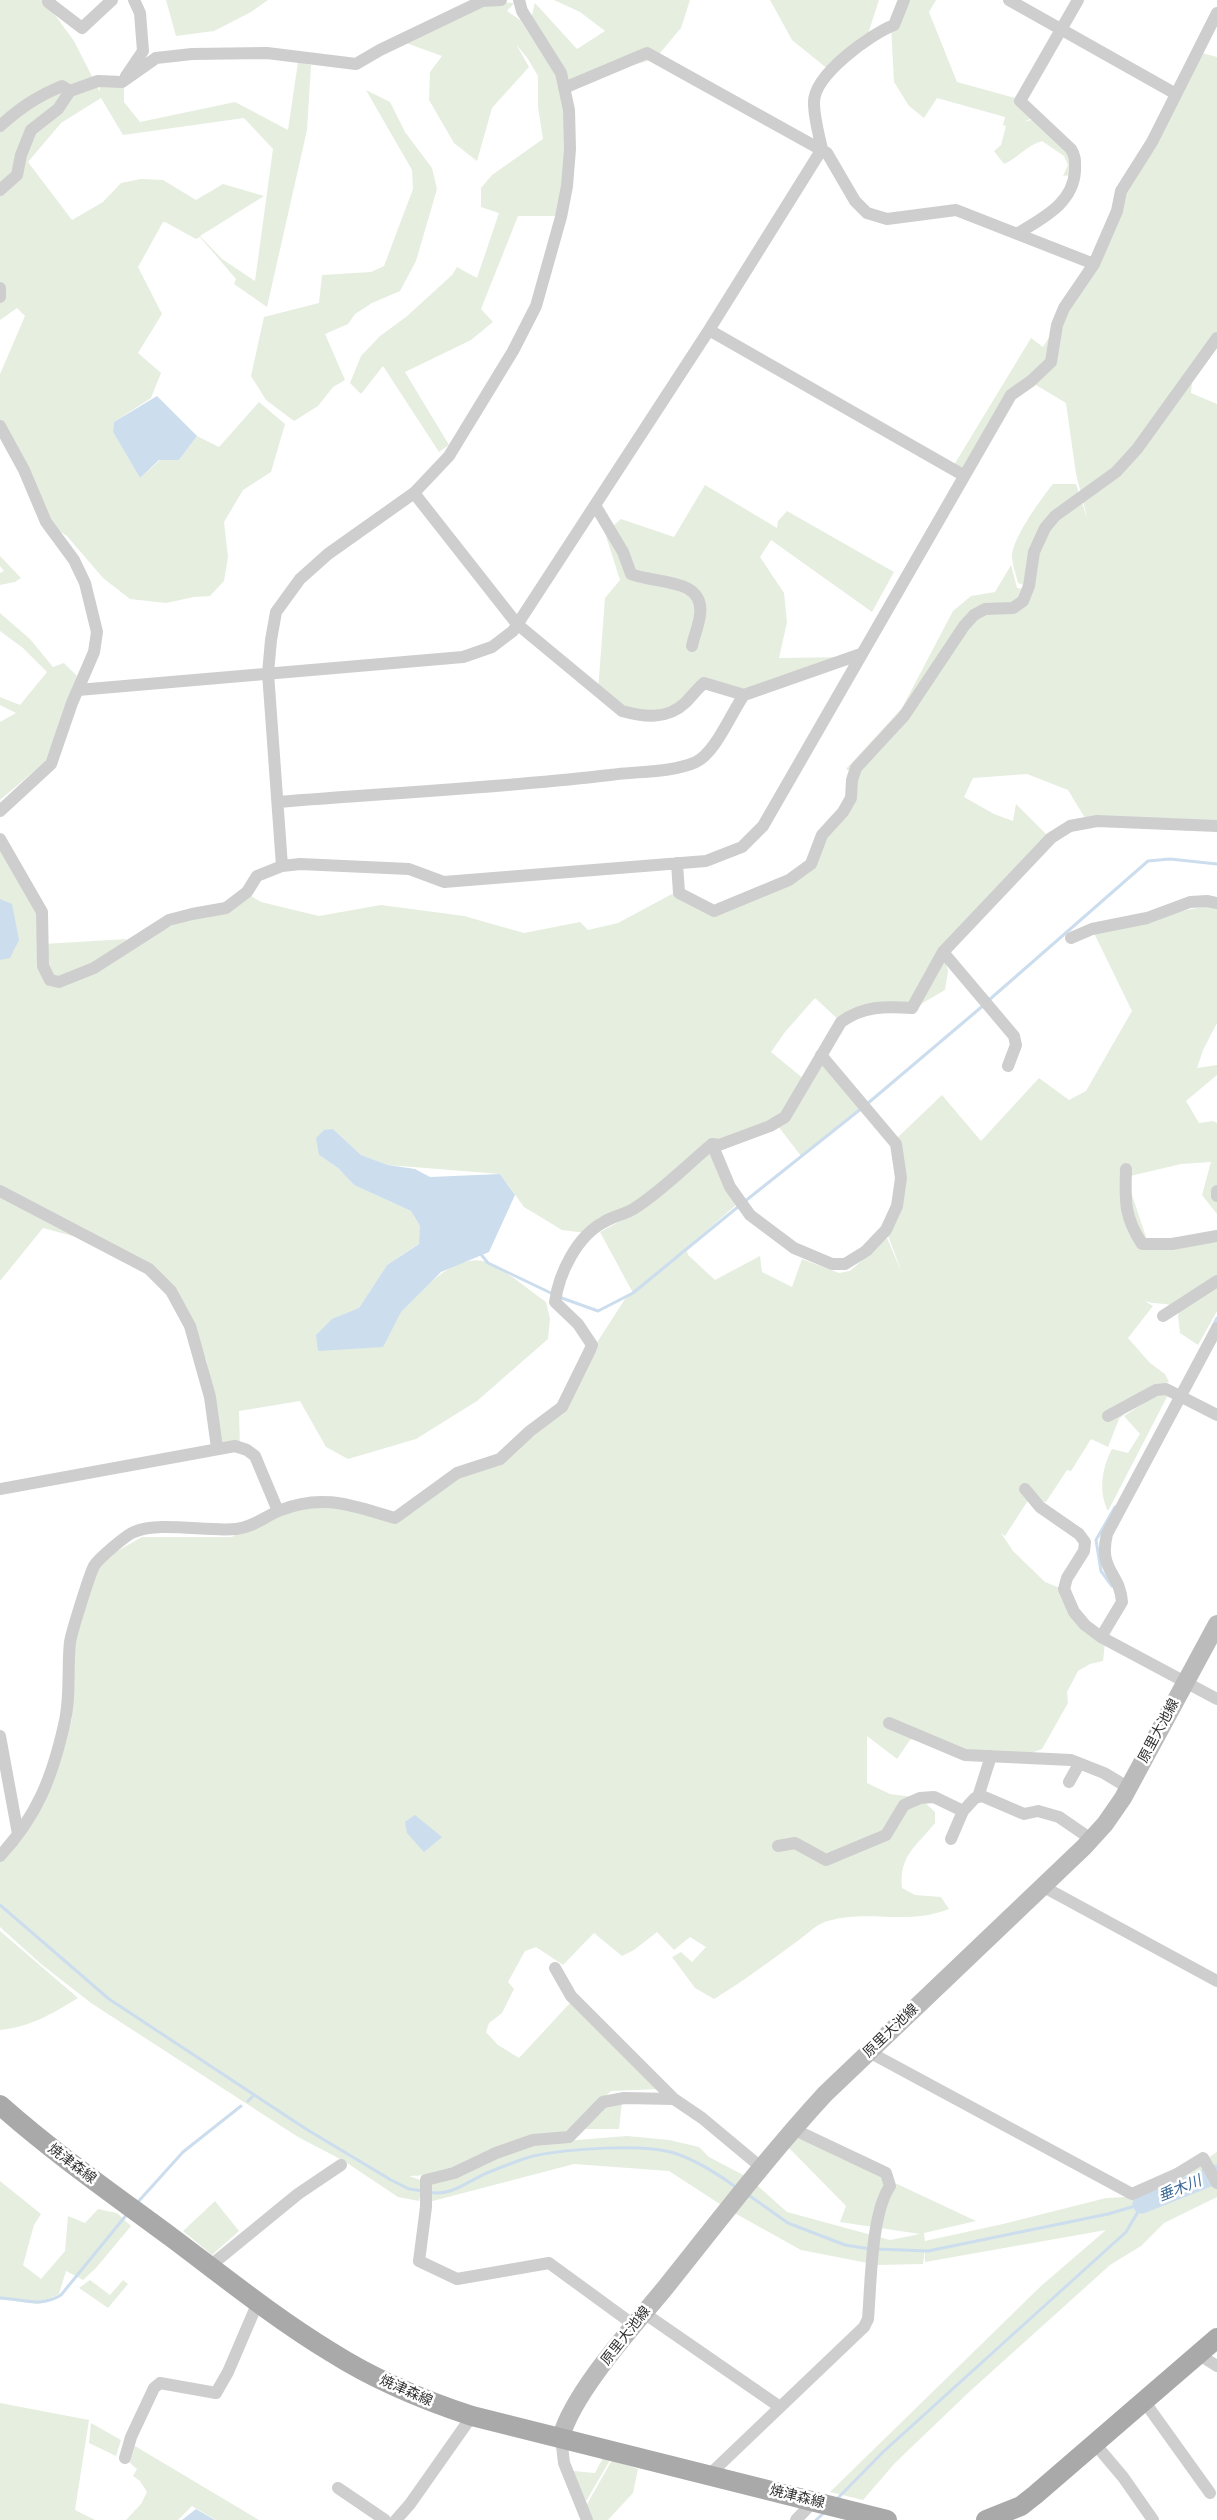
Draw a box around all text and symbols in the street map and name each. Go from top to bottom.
street label: 原里大池線 [1135,1696,1183,1766]
street label: 原里大池線 [860,2001,922,2061]
street label: 焼津森線 [45,2140,99,2188]
water label: 垂木川 [1156,2172,1204,2206]
street label: 原里大池線 [598,2303,654,2369]
street label: 焼津森線 [377,2372,435,2410]
street label: 焼津森線 [768,2482,826,2512]

